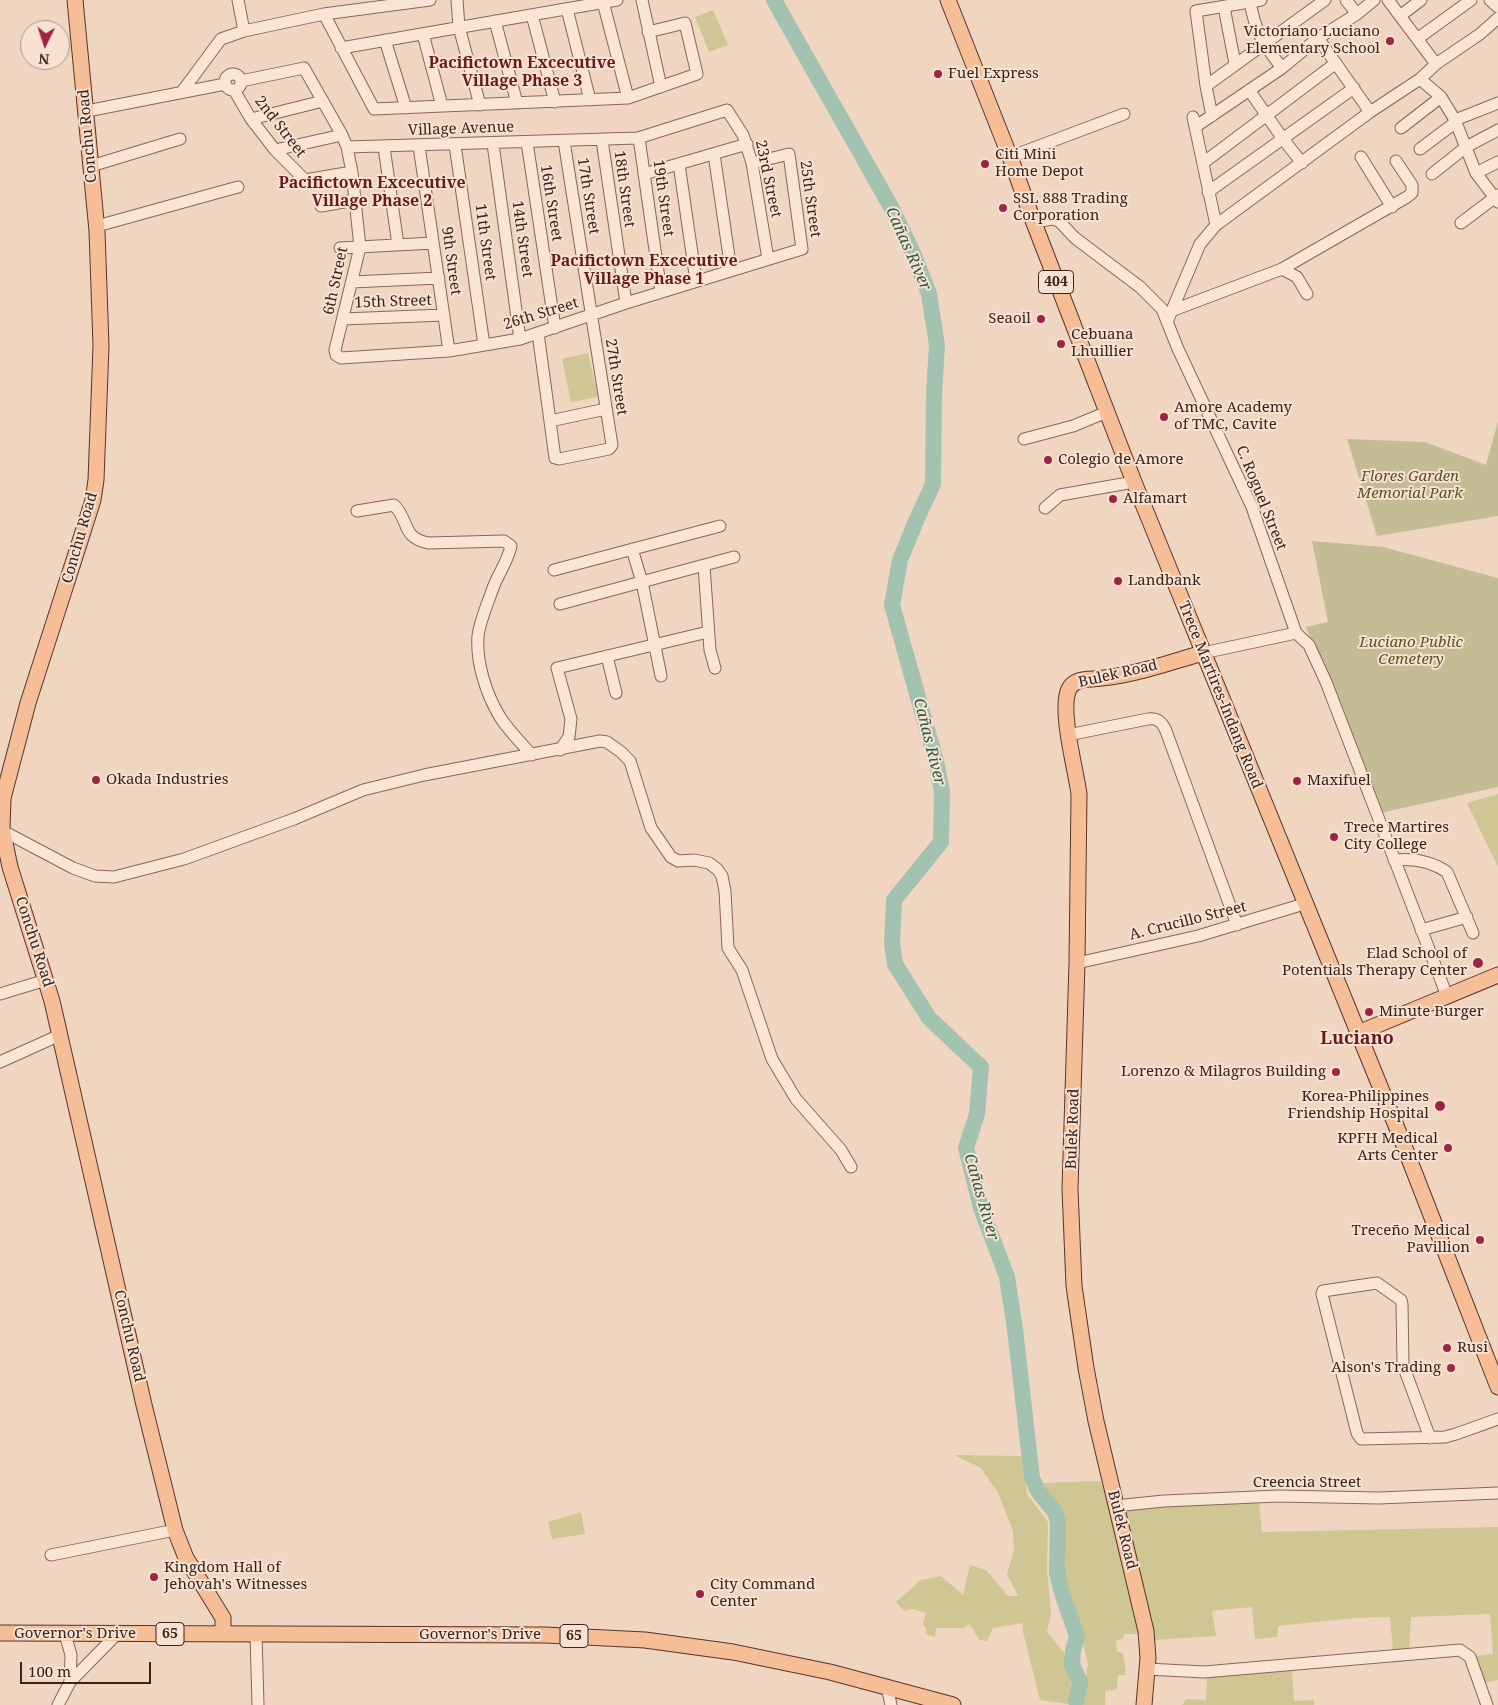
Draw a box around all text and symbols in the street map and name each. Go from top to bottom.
north arrow [20,20,70,70]
place label: Victoriano Luciano Elementary School [1243,23,1380,58]
marker: Victoriano Luciano Elementary School [1384,35,1396,47]
text: N [38,50,50,69]
district label: Pacifictown Excecutive Village Phase 3 [428,53,616,91]
place label: Fuel Express [948,65,1039,83]
marker: Fuel Express [932,68,944,80]
street label: Conchu Road [75,88,101,184]
street label: 2nd Street [250,93,310,161]
street label: Village Avenue [408,118,514,140]
street label: 23rd Street [751,139,785,219]
place label: Citi Mini Home Depot [995,146,1084,181]
street label: 18th Street [610,149,638,229]
street label: 17th Street [573,156,603,236]
street label: 19th Street [649,158,677,238]
marker: Citi Mini Home Depot [979,158,991,170]
street label: 25th Street [796,159,824,239]
street label: 16th Street [536,163,566,243]
district label: Pacifictown Excecutive Village Phase 2 [278,173,466,211]
place label: SSL 888 Trading Corporation [1013,190,1128,225]
street label: 14th Street [508,199,536,279]
street label: 11th Street [471,202,499,282]
marker: SSL 888 Trading Corporation [997,202,1009,214]
water label: Cañas River [881,204,935,294]
street label: 9th Street [437,226,465,296]
street label: 6th Street [320,245,352,317]
district label: Pacifictown Excecutive Village Phase 1 [550,251,738,289]
road number: 404 [1038,270,1074,294]
street label: 15th Street [354,292,432,312]
street label: 26th Street [501,294,581,334]
place label: Seaoil [988,310,1031,328]
marker: Seaoil [1035,313,1047,325]
place label: Cebuana Lhuillier [1071,326,1134,361]
street label: 27th Street [601,337,631,417]
marker: Cebuana Lhuillier [1055,338,1067,350]
place label: Amore Academy of TMC, Cavite [1174,399,1292,434]
marker: Amore Academy of TMC, Cavite [1158,411,1170,423]
street label: C. Roguel Street [1232,443,1290,553]
place label: Colegio de Amore [1058,451,1184,469]
marker: Colegio de Amore [1042,454,1054,466]
park label: Flores Garden Memorial Park [1357,468,1463,503]
street label: Conchu Road [58,490,102,586]
place label: Alfamart [1123,490,1187,508]
marker: Alfamart [1107,493,1119,505]
place label: Landbank [1128,572,1201,590]
marker: Landbank [1112,575,1124,587]
street label: Trece Martires-Indang Road [1174,599,1266,791]
park label: Luciano Public Cemetery [1359,634,1463,669]
street label: Bulek Road [1077,656,1159,692]
water label: Cañas River [909,696,949,788]
place label: Okada Industries [106,771,229,789]
place label: Maxifuel [1307,772,1371,790]
marker: Okada Industries [90,774,102,786]
marker: Maxifuel [1291,775,1303,787]
place label: Trece Martires City College [1344,819,1449,854]
marker: Trece Martires City College [1328,831,1340,843]
street label: Conchu Road [11,895,57,989]
street label: A. Crucillo Street [1128,898,1248,944]
place label: Elad School of Potentials Therapy Center [1282,945,1467,980]
marker: Elad School of Potentials Therapy Center [1471,956,1485,970]
place label: Minute Burger [1379,1003,1484,1021]
marker: Minute Burger [1363,1006,1375,1018]
district label: Luciano [1320,1028,1394,1050]
place label: Lorenzo & Milagros Building [1121,1063,1326,1081]
marker: Lorenzo & Milagros Building [1330,1066,1342,1078]
street label: Bulek Road [1063,1088,1083,1170]
place label: Korea-Philippines Friendship Hospital [1287,1088,1429,1123]
marker: Korea-Philippines Friendship Hospital [1433,1099,1447,1113]
place label: KPFH Medical Arts Center [1337,1130,1438,1165]
marker: KPFH Medical Arts Center [1442,1142,1454,1154]
water label: Cañas River [959,1151,1003,1243]
place label: Treceño Medical Pavillion [1352,1222,1470,1257]
marker: Treceño Medical Pavillion [1474,1234,1486,1246]
street label: Conchu Road [110,1288,148,1384]
place label: Rusi [1457,1339,1488,1357]
marker: Rusi [1441,1342,1453,1354]
place label: Alson's Trading [1331,1359,1441,1377]
marker: Alson's Trading [1445,1362,1457,1374]
street label: Creencia Street [1253,1474,1361,1492]
street label: Bulek Road [1103,1489,1141,1571]
place label: Kingdom Hall of Jehovah's Witnesses [164,1559,307,1594]
marker: Kingdom Hall of Jehovah's Witnesses [148,1571,160,1583]
place label: City Command Center [710,1576,815,1611]
marker: City Command Center [694,1588,706,1600]
road number: 65 [156,1622,184,1646]
road number: 65 [560,1624,588,1648]
street label: Governor's Drive [14,1625,136,1643]
street label: Governor's Drive [419,1626,541,1644]
scale bar [22,1652,154,1684]
text: 100 m [28,1661,71,1681]

